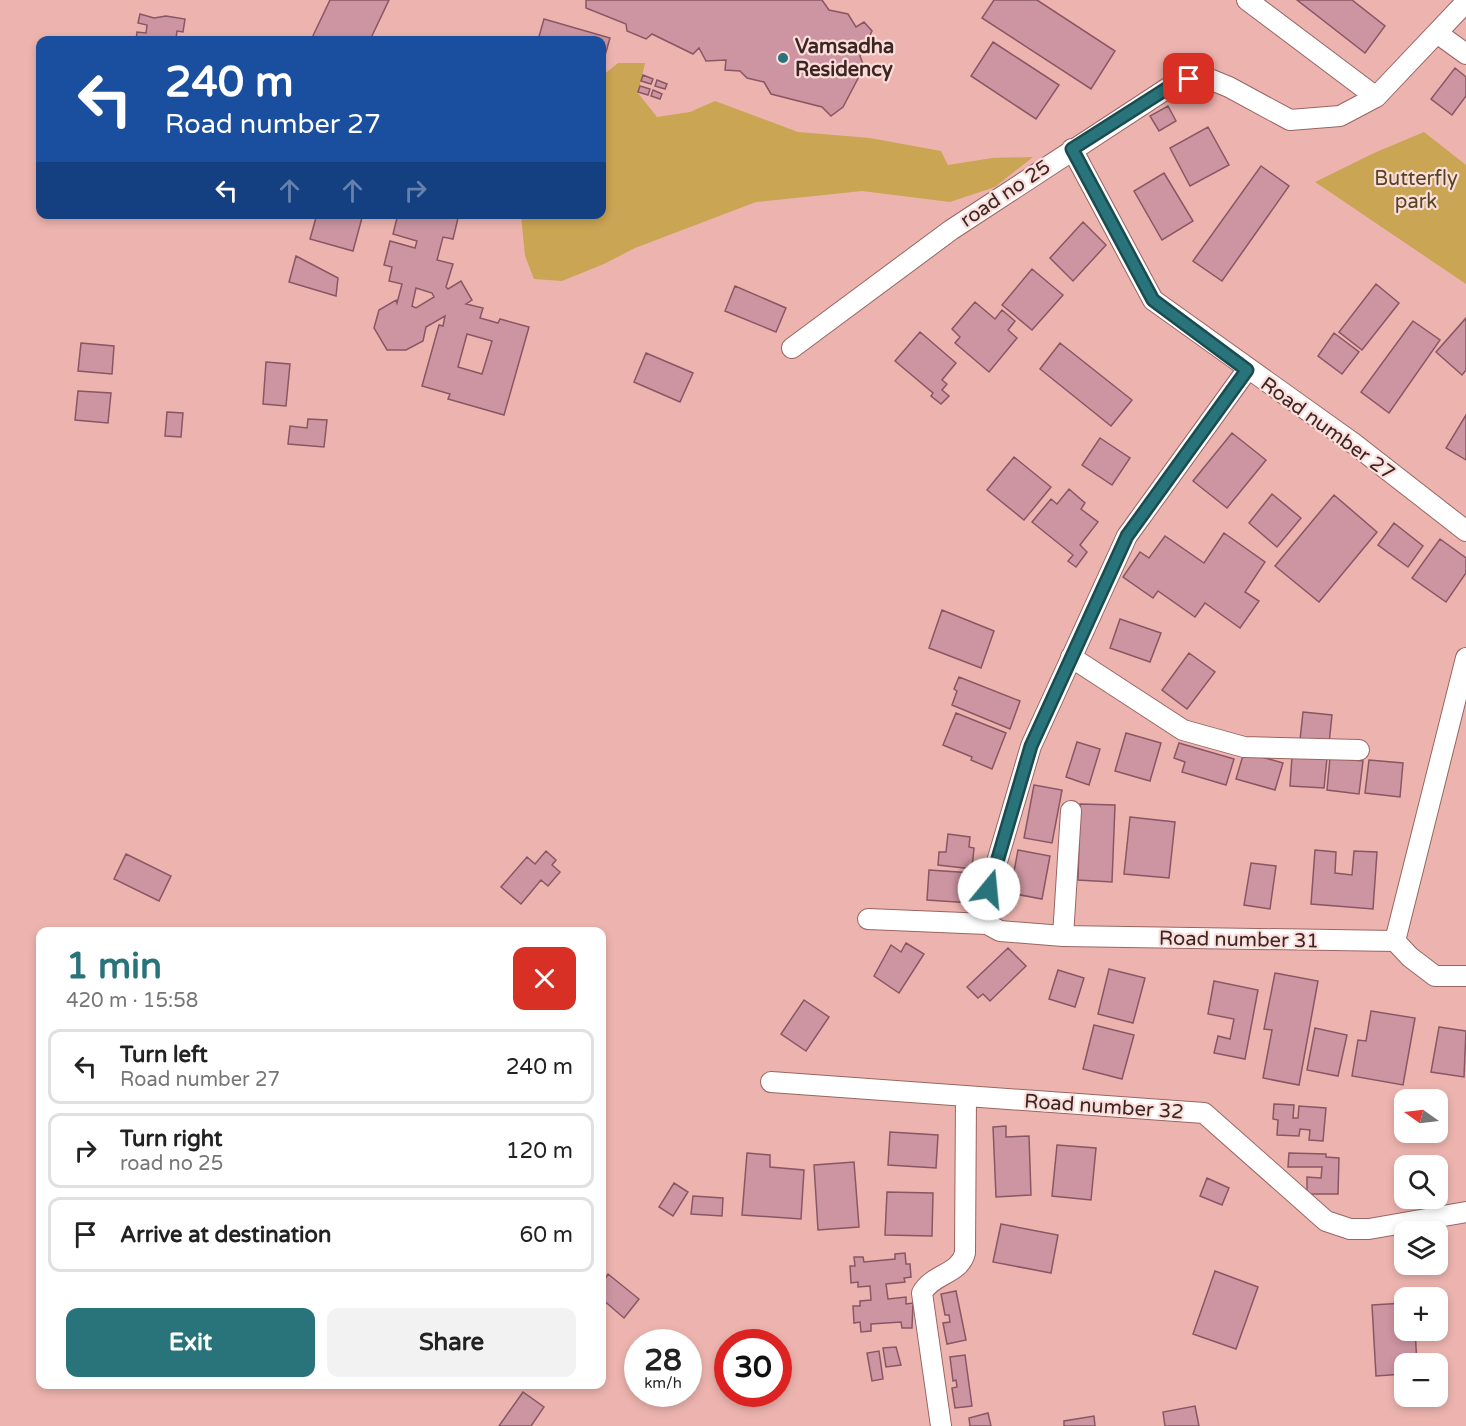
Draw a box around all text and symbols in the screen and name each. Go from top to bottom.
place label: Vamsadha Residency [795,35,894,82]
marker: Vamsadha Residency [776,51,790,65]
pin [1163,53,1214,104]
text: 240 m [165,57,294,108]
icon: left [66,60,144,138]
icon: arrive [1172,62,1205,95]
text: Road number 27 [165,108,381,141]
street label: road no 25 [956,155,1055,233]
park label: Butterfly park [1374,167,1458,214]
icon: left [210,174,243,207]
icon: ahead [273,174,306,207]
icon: ahead [336,174,369,207]
icon: right [399,174,432,207]
street label: Road number 27 [1256,372,1399,486]
position arrow [957,857,1021,921]
street label: Road number 31 [1159,927,1319,953]
text: 1 min [66,945,162,988]
button: close [513,947,576,1010]
text: 420 m · 15:58 [66,989,198,1013]
text: Turn left [120,1042,208,1068]
icon: left [69,1050,102,1083]
text: 240 m [506,1054,573,1080]
text: Road number 27 [120,1068,280,1092]
street label: Road number 32 [1023,1089,1185,1125]
north arrow [1394,1089,1448,1143]
map controls [1394,1089,1448,1407]
text: Turn right [120,1126,222,1152]
icon: right [69,1134,102,1167]
text: 120 m [506,1138,573,1164]
text: road no 25 [120,1152,223,1176]
button: search [1394,1155,1448,1209]
icon: arrive [69,1218,102,1251]
button: layers [1394,1221,1448,1275]
text: Arrive at destination [120,1222,331,1248]
text: 60 m [519,1222,573,1248]
button: + [1394,1287,1448,1341]
button: Exit [66,1308,315,1377]
button: Share [327,1308,576,1377]
speed limit sign: 30 [714,1329,792,1407]
text: 28 [644,1342,682,1379]
button: − [1394,1353,1448,1407]
text: km/h [644,1374,682,1392]

